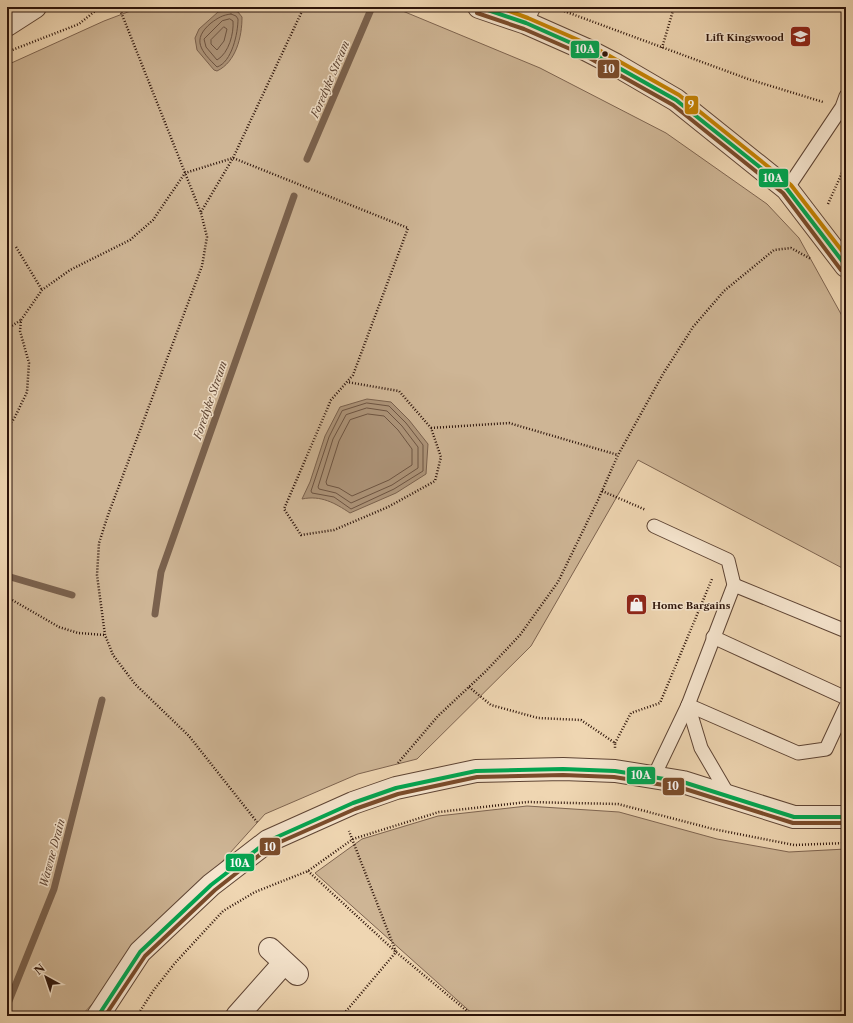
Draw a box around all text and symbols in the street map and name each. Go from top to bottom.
school or university icon: Lift Kingswood [787,24,813,50]
place label: Lift Kingswood [706,31,784,44]
water label: Foredyke Stream [307,38,353,120]
line badge: 10A [570,40,600,59]
text: 10A [575,42,596,56]
unlabelled marker [600,49,610,59]
line badge: 10 [597,59,620,79]
text: 10 [603,62,615,76]
line badge: 9 [684,95,699,115]
text: 9 [688,98,695,112]
line badge: 10A [758,168,789,188]
text: 10A [763,171,784,185]
water label: Foredyke Stream [190,359,230,442]
shop icon: Home Bargains [623,592,649,618]
place label: Home Bargains [652,599,731,612]
line badge: 10A [626,766,656,785]
text: 10A [631,768,652,782]
line badge: 10 [662,777,685,796]
text: 10 [667,779,679,793]
water label: Wawne Drain [36,817,68,889]
line badge: 10 [259,837,281,856]
text: 10 [264,840,276,854]
line badge: 10A [225,853,255,872]
text: 10A [230,856,251,870]
north arrow [26,957,66,997]
text: N [31,961,48,978]

